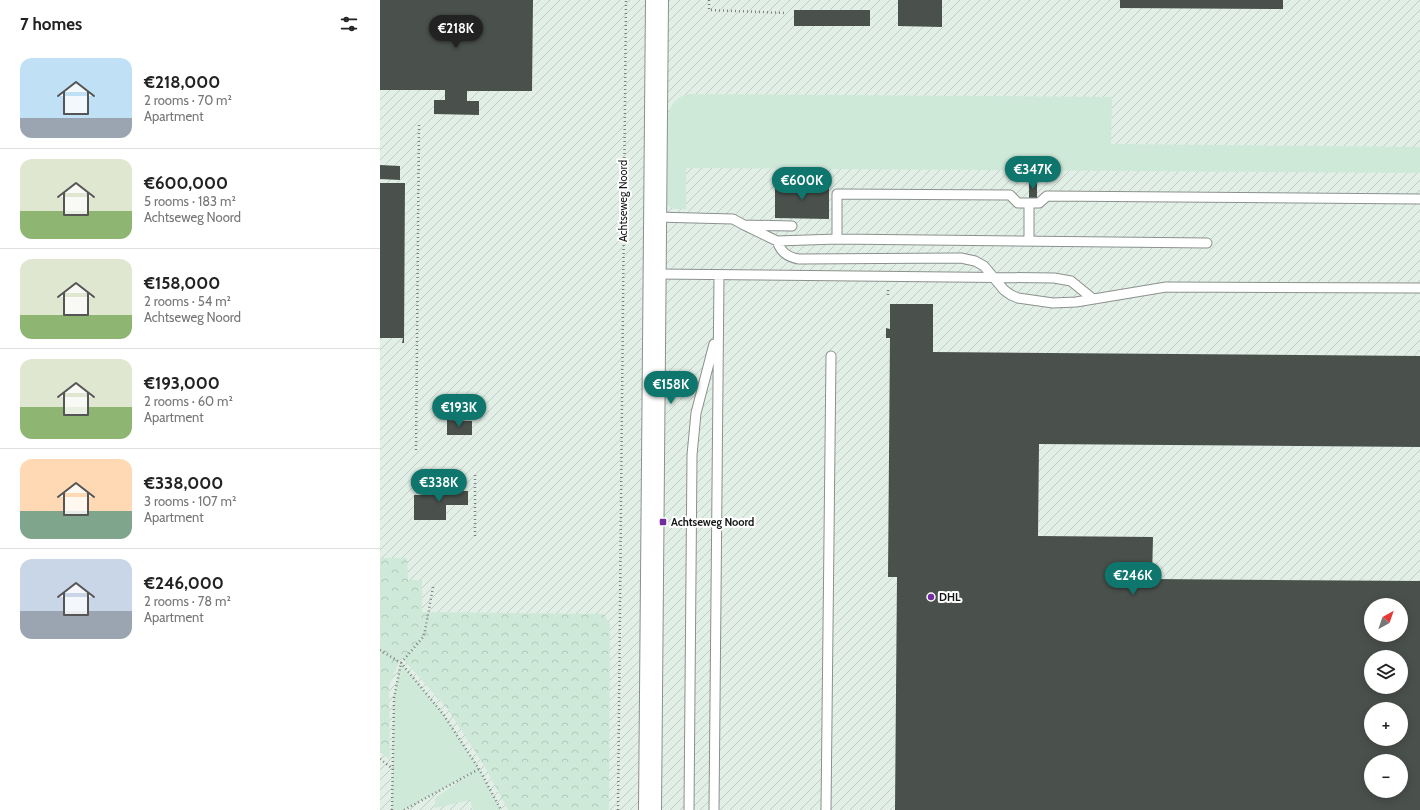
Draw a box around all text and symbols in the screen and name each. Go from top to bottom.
icon: filters [338,13,360,35]
text: 7 homes [20,14,82,34]
pin: €218K [428,15,484,49]
text: €218K [438,20,474,36]
text: €218,000 [144,72,220,92]
icon: home [52,74,100,122]
text: 2 rooms · 70 m² [144,92,232,108]
text: Apartment [144,108,204,124]
pin: €347K [1005,156,1061,190]
street label: Achtseweg Noord [616,160,630,242]
text: €347K [1014,161,1052,177]
pin: €600K [774,167,830,201]
text: €600K [781,172,823,188]
text: €600,000 [144,173,228,193]
icon: home [52,175,100,223]
text: 5 rooms · 183 m² [144,193,236,209]
text: Achtseweg Noord [144,209,241,225]
text: €158,000 [144,273,220,293]
icon: home [52,275,100,323]
text: 2 rooms · 54 m² [144,293,231,309]
text: Achtseweg Noord [144,309,241,325]
pin: €158K [643,371,699,405]
text: €193,000 [144,373,220,393]
icon: home [52,375,100,423]
text: €158K [653,376,689,392]
text: 2 rooms · 60 m² [144,393,233,409]
pin: €193K [431,394,487,428]
text: €193K [441,399,477,415]
text: Apartment [144,409,204,425]
pin: €338K [411,469,467,503]
text: €338,000 [144,473,223,493]
text: €338K [420,474,458,490]
icon: home [52,475,100,523]
text: 3 rooms · 107 m² [144,493,236,509]
text: Apartment [144,509,204,525]
place label: Achtseweg Noord [671,515,754,529]
marker: Achtseweg Noord [658,517,668,527]
pin: €246K [1105,562,1161,596]
text: €246K [1114,567,1152,583]
text: €246,000 [144,573,224,593]
icon: home [52,575,100,623]
place label: DHL [939,590,961,604]
marker: DHL [926,592,936,602]
text: 2 rooms · 78 m² [144,593,231,609]
north arrow [1364,598,1408,642]
map controls [1364,598,1408,798]
text: Apartment [144,609,204,625]
button: layers [1364,650,1408,694]
button: + [1364,702,1408,746]
button: − [1364,754,1408,798]

